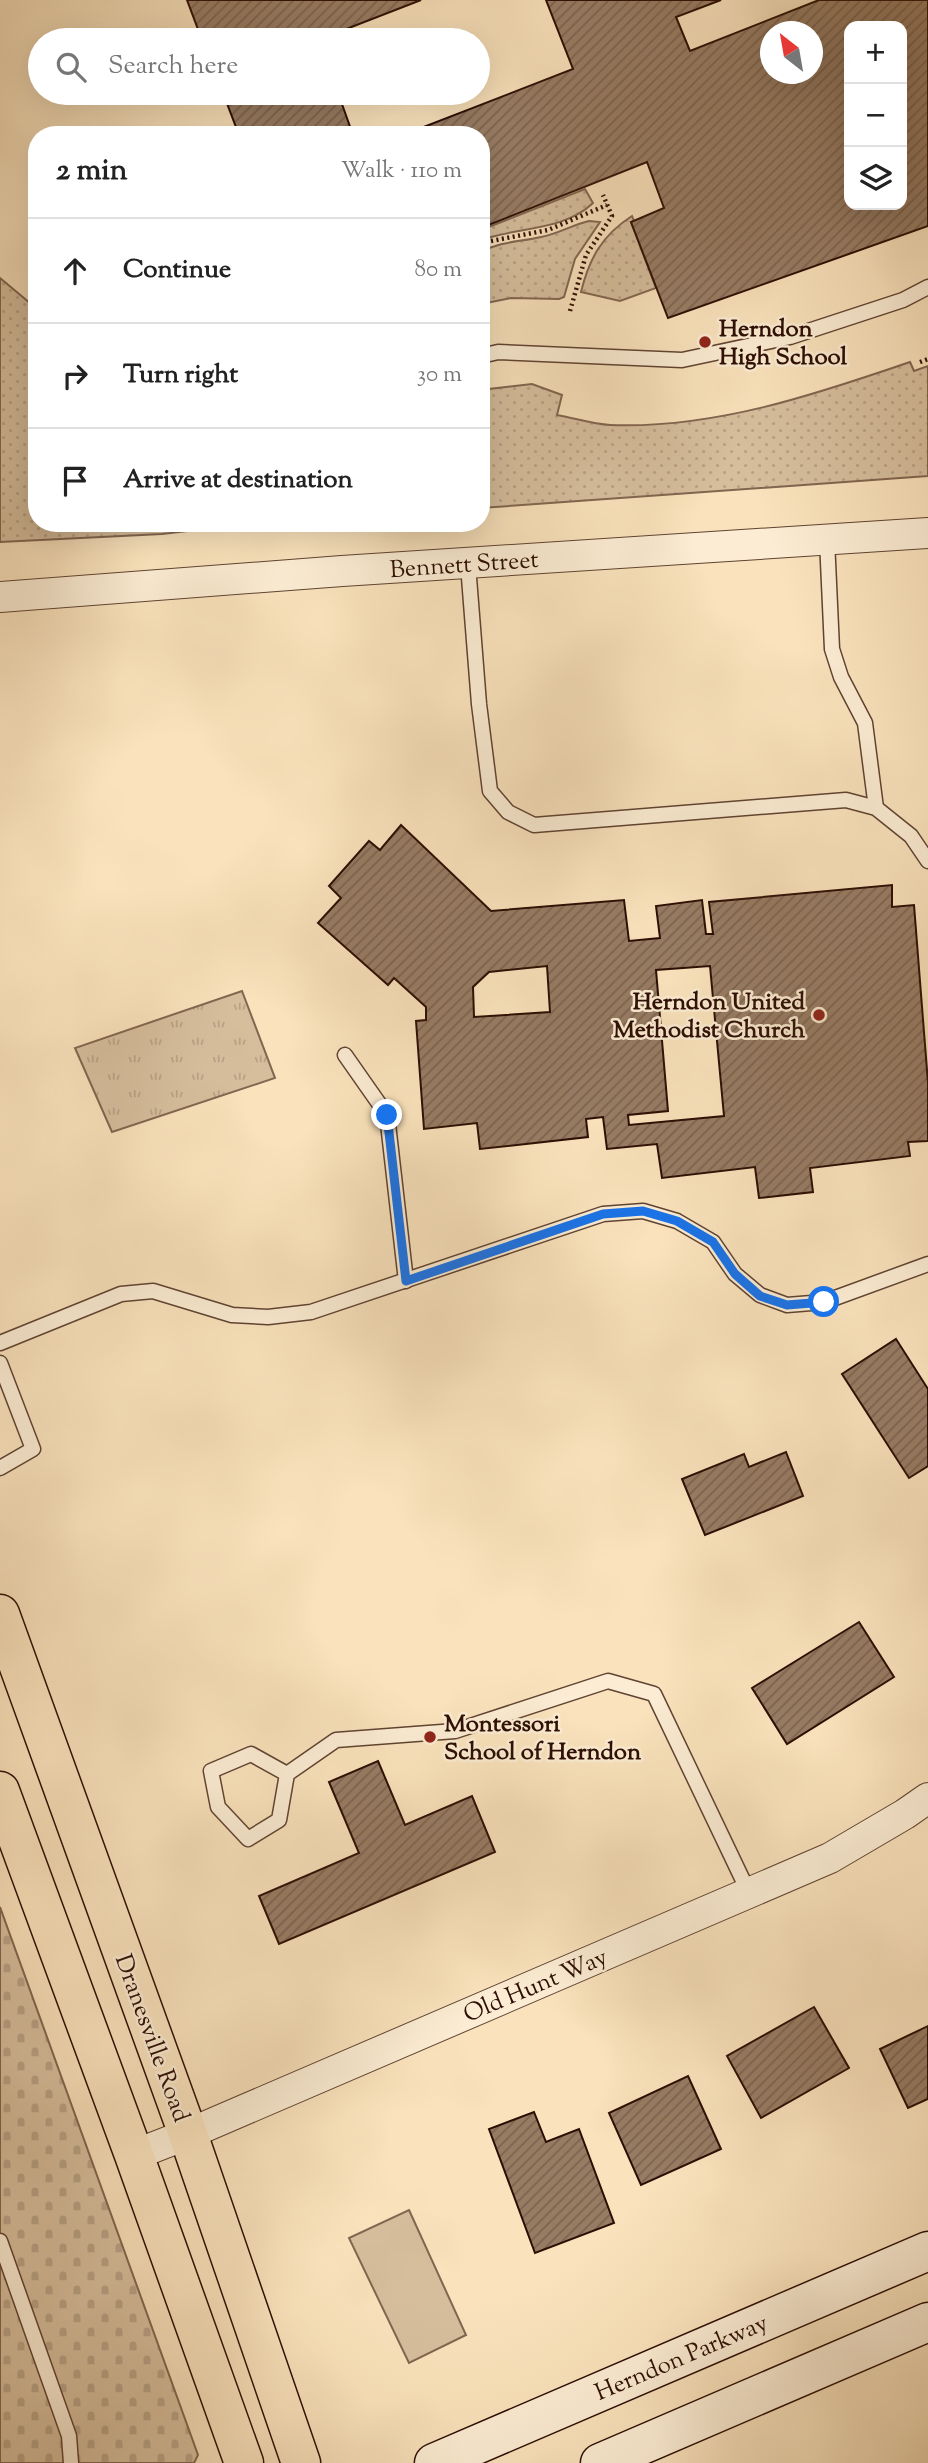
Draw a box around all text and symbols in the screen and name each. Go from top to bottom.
north arrow [760,21,823,84]
map controls [844,21,907,210]
button: + [844,21,907,84]
search box [28,28,490,105]
icon: search [52,48,90,86]
text: Search here [108,48,238,85]
button: − [844,84,907,147]
button: layers [844,147,907,210]
text: 2 min [56,150,128,193]
text: Walk · 110 m [341,155,462,188]
icon: ahead [56,252,94,290]
text: Continue [123,252,231,289]
text: 80 m [414,254,462,287]
place label: Herndon High School [719,313,848,375]
marker: Herndon High School [697,334,713,350]
icon: right [56,357,94,395]
text: Turn right [123,357,238,394]
text: 30 m [417,359,462,392]
icon: arrive [56,462,94,500]
text: Arrive at destination [123,462,353,499]
street label: Bennett Street [389,544,540,588]
place label: Herndon United Methodist Church [613,986,806,1048]
marker: Herndon United Methodist Church [811,1007,827,1023]
route end [371,1099,402,1130]
route start [808,1286,839,1317]
place label: Montessori School of Herndon [444,1708,642,1770]
marker: Montessori School of Herndon [422,1729,438,1745]
street label: Old Hunt Way [458,1941,613,2032]
street label: Dranesville Road [105,1950,197,2128]
street label: Herndon Parkway [590,2307,774,2411]

